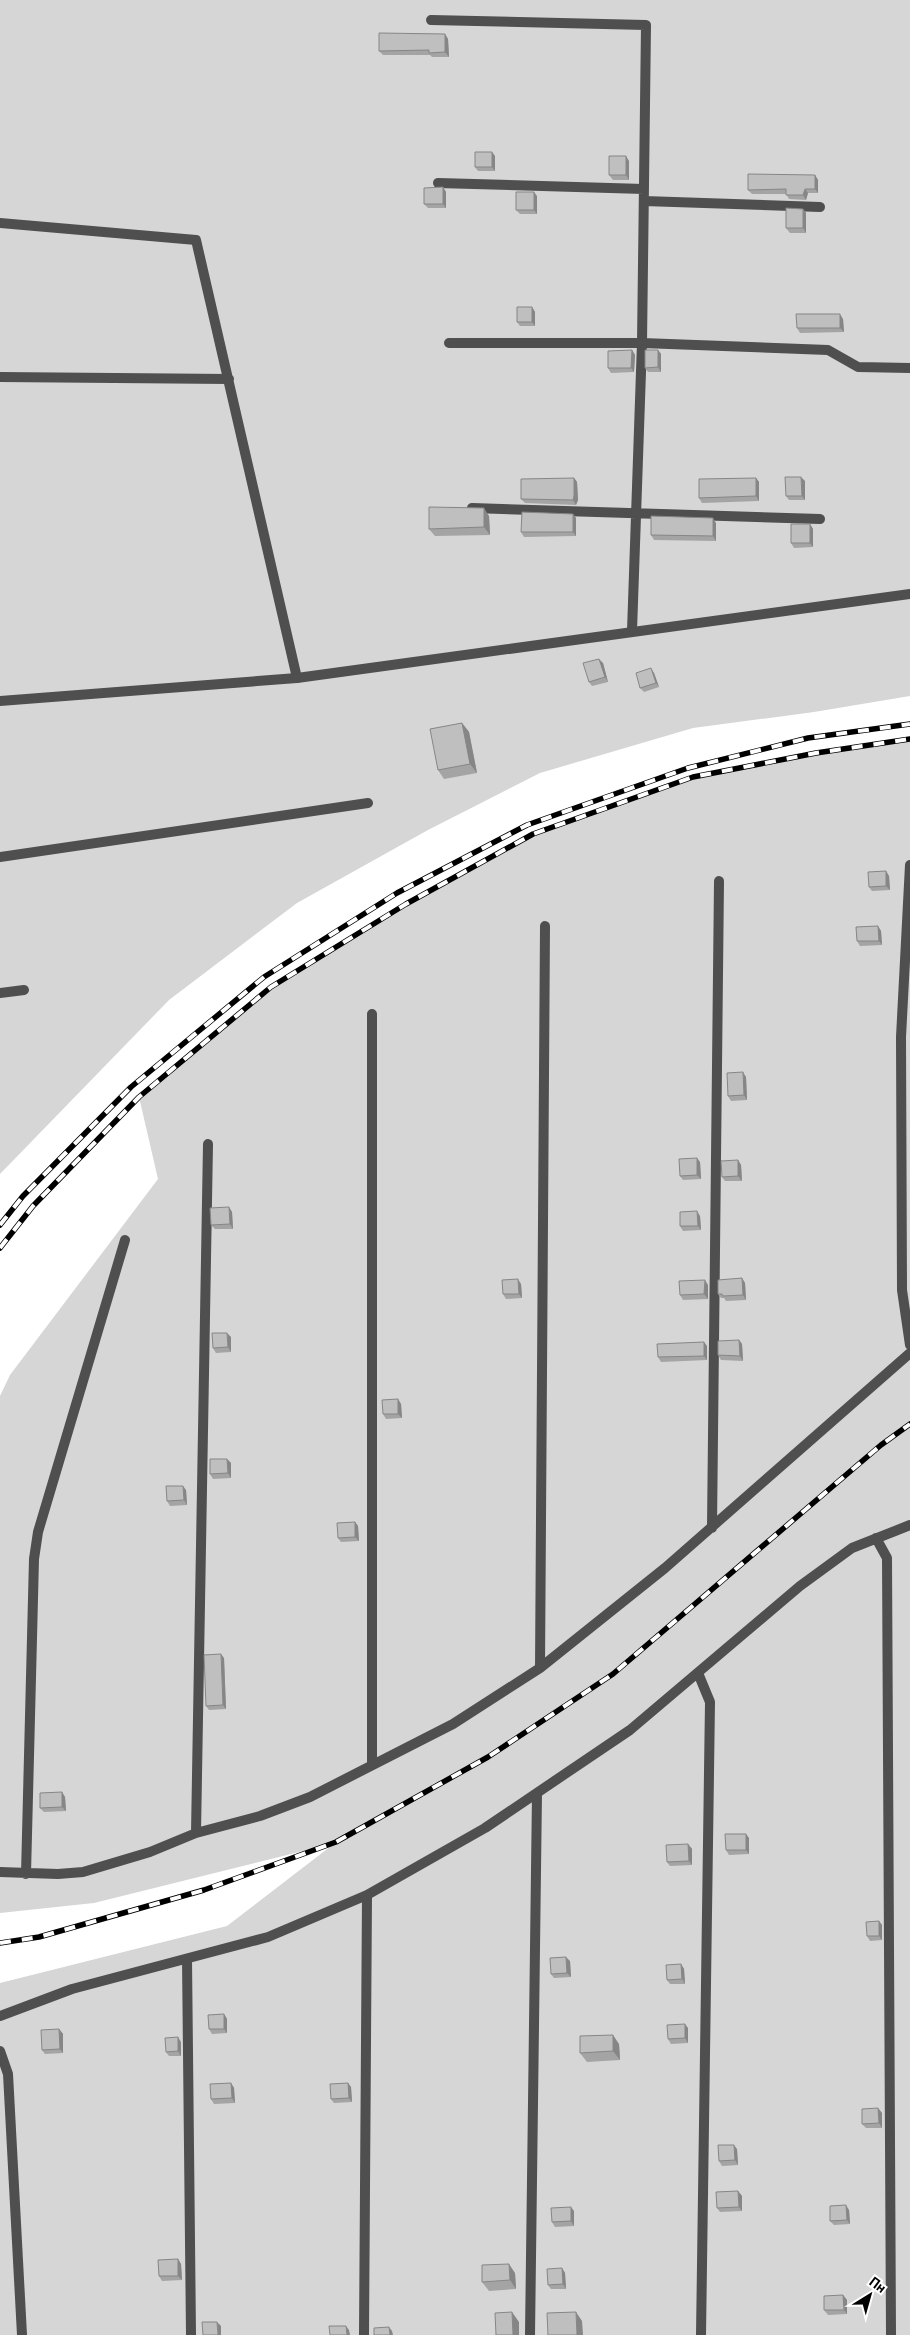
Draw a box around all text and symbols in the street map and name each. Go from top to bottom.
north arrow [845,2270,895,2320]
text: Пн [866,2272,890,2297]

